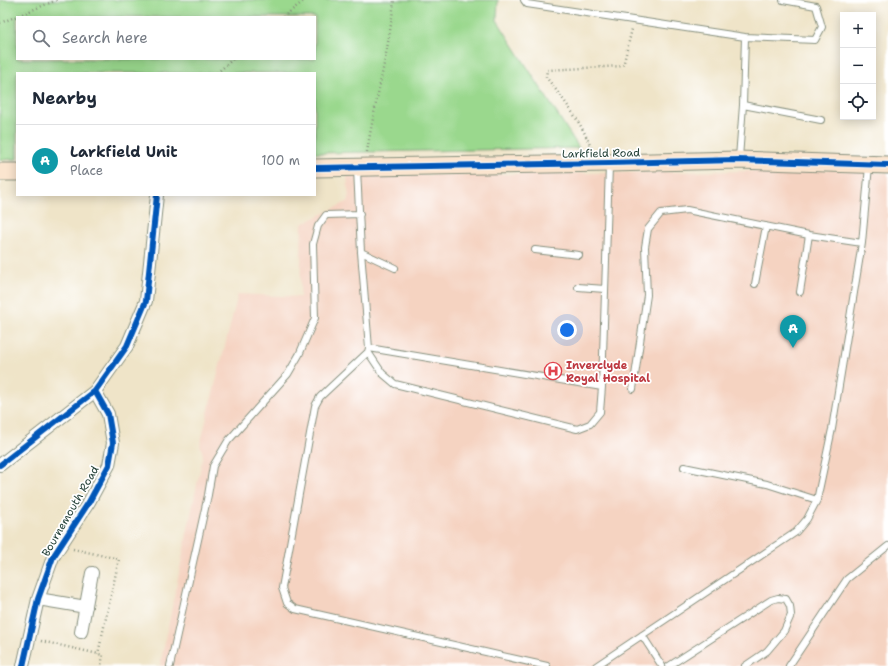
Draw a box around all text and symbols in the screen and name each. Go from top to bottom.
map controls [840,12,876,120]
button: + [840,12,876,48]
search box [16,16,316,60]
icon: search [30,27,52,49]
text: Search here [62,28,148,48]
button: − [840,48,876,84]
button: locate [840,84,876,120]
text: Nearby [32,87,97,109]
text: Larkfield Unit [70,142,178,162]
street label: Larkfield Road [562,145,640,162]
text: A [40,152,50,169]
text: 100 m [261,152,300,169]
text: Place [70,162,103,179]
pin: A [780,315,806,348]
your location [557,320,577,340]
place label: Inverclyde Royal Hospital [566,358,650,386]
hospital icon: Inverclyde Royal Hospital [543,361,563,381]
street label: Bournemouth Road [38,463,102,559]

